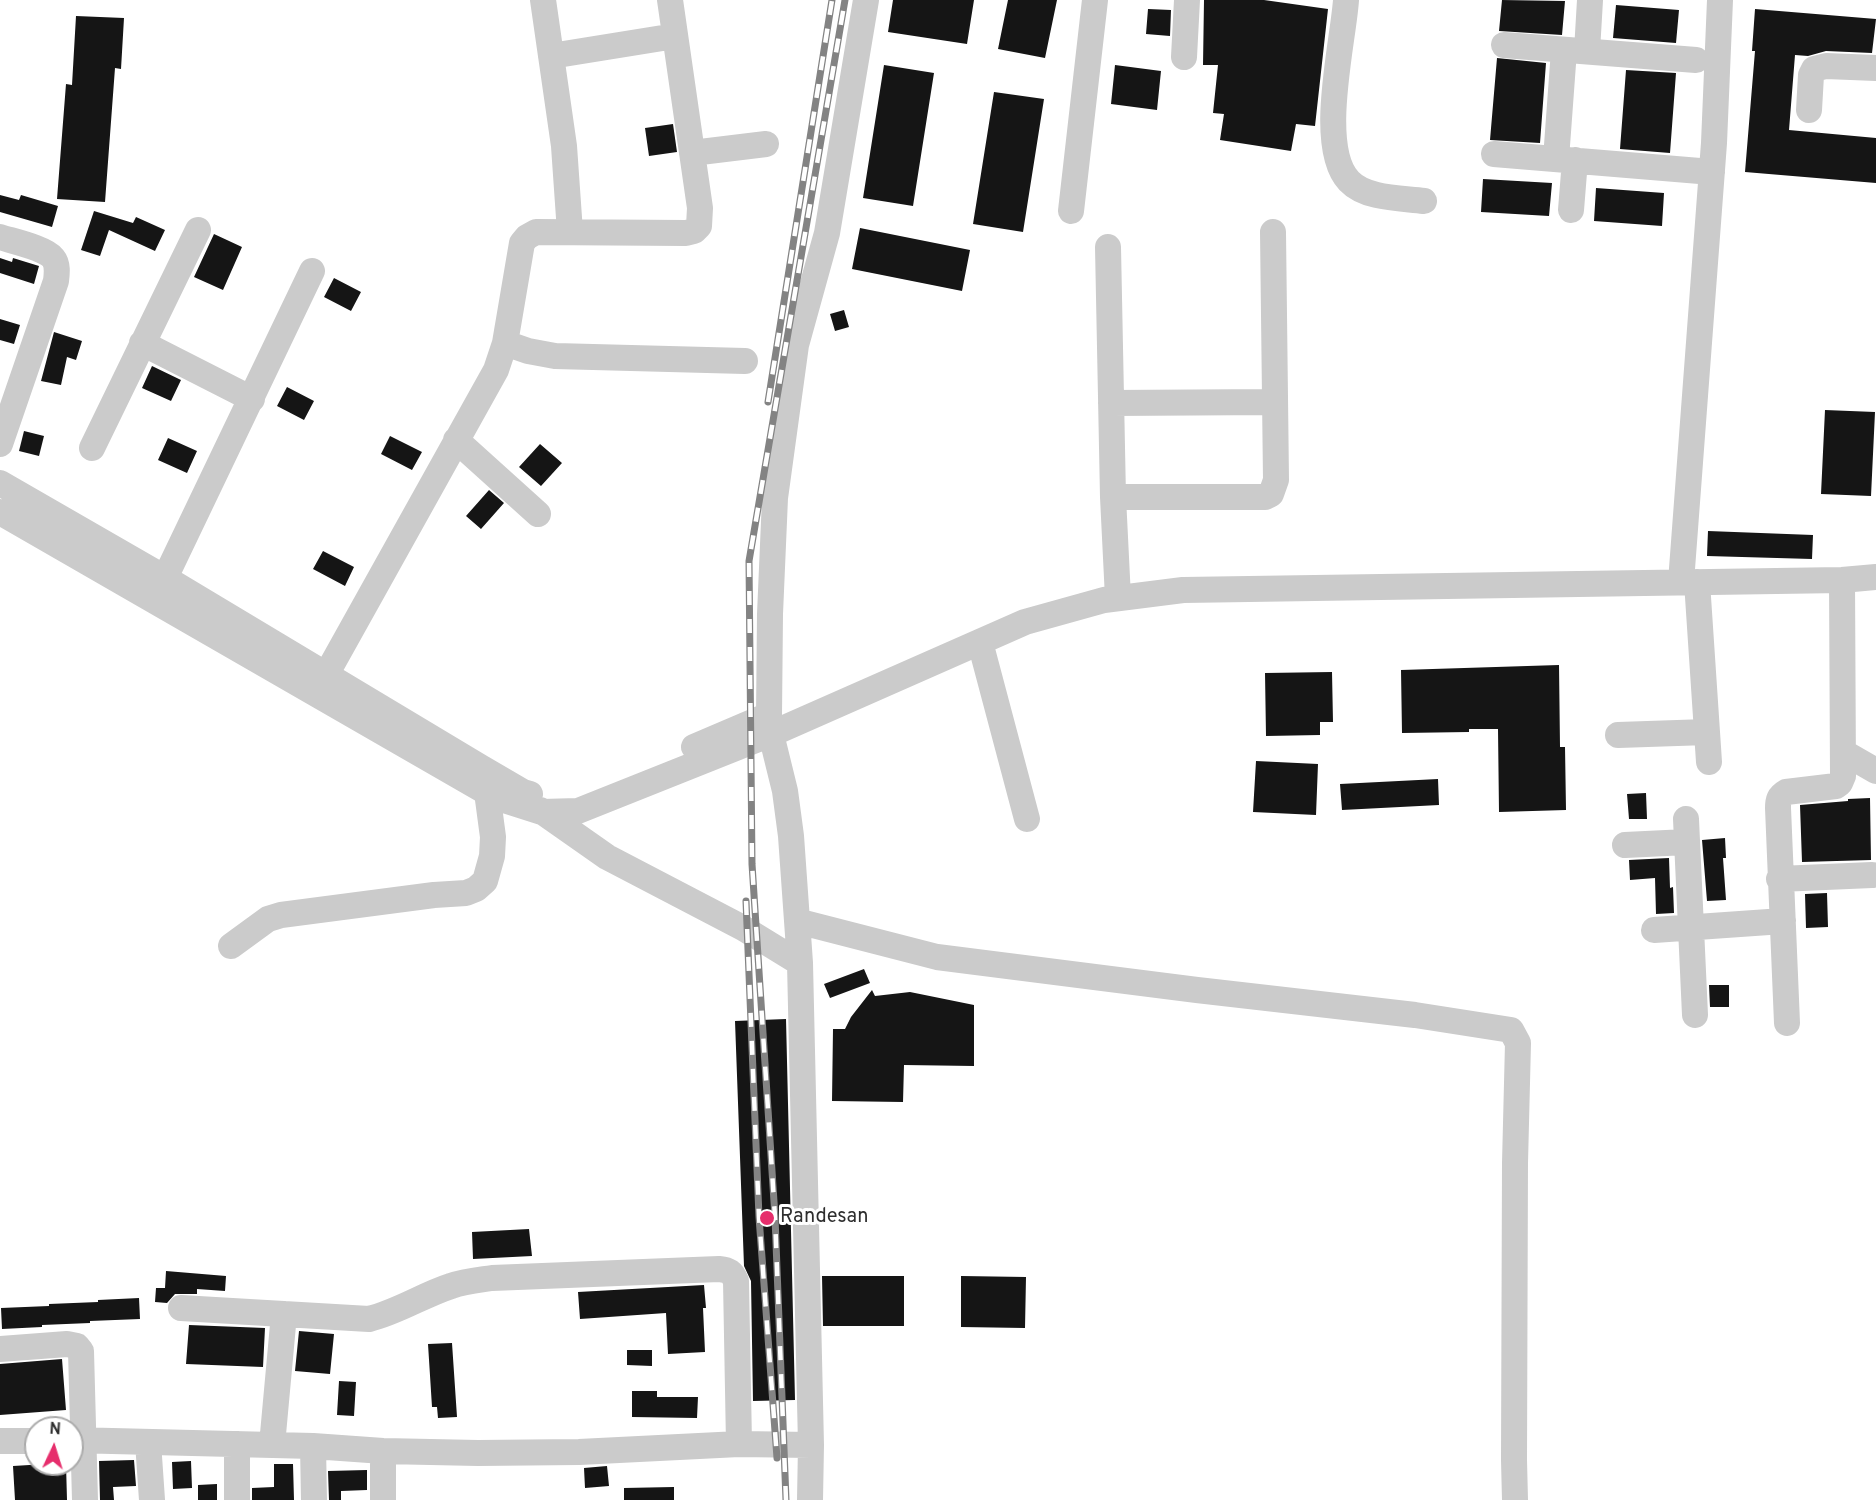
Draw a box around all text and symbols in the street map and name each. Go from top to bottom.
place label: Randesan [780,1206,868,1230]
marker: Randesan [758,1209,776,1227]
north arrow [24,1416,84,1476]
text: N [49,1420,62,1440]

